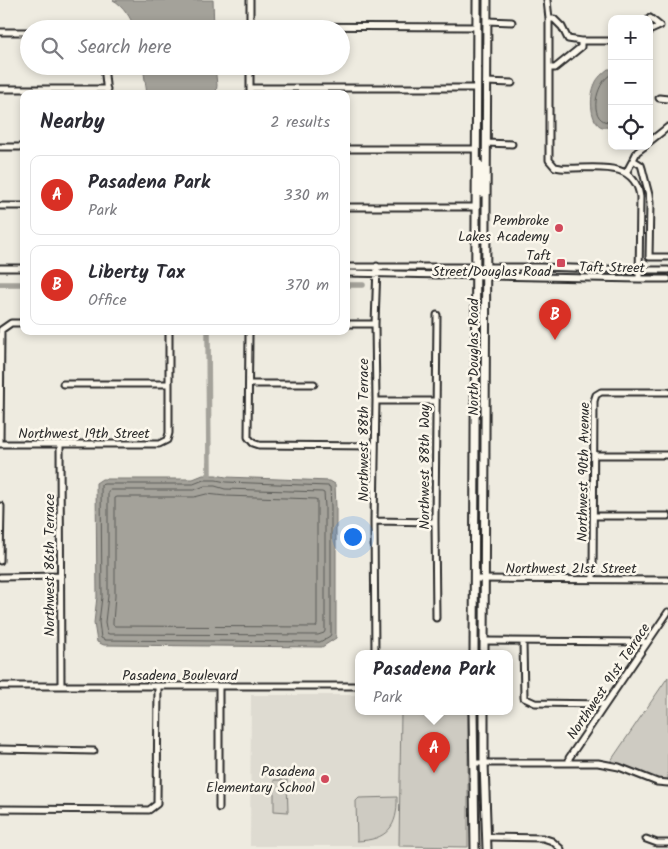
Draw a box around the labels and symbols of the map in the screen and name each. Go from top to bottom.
place label: Pembroke Lakes Academy [458,210,550,248]
marker: Pembroke Lakes Academy [553,222,565,234]
place label: Taft Street/Douglas Road [432,245,552,283]
street label: Taft Street [579,256,646,280]
marker: Taft Street/Douglas Road [555,257,567,269]
street label: North Douglas Road [463,297,485,416]
pin: B [539,299,571,340]
street label: Northwest 88th Terrace [353,357,375,502]
street label: Northwest 90th Avenue [572,401,596,542]
street label: Northwest 88th Way [414,404,436,530]
street label: Northwest 19th Street [18,423,150,445]
street label: Northwest 86th Terrace [39,493,61,637]
your location [340,524,366,550]
street label: Northwest 21st Street [505,558,637,580]
street label: Northwest 91st Terrace [562,618,656,744]
street label: Pasadena Boulevard [122,665,239,687]
pin: A [418,732,450,773]
place label: Pasadena Elementary School [206,761,316,799]
marker: Pasadena Elementary School [319,773,331,785]

